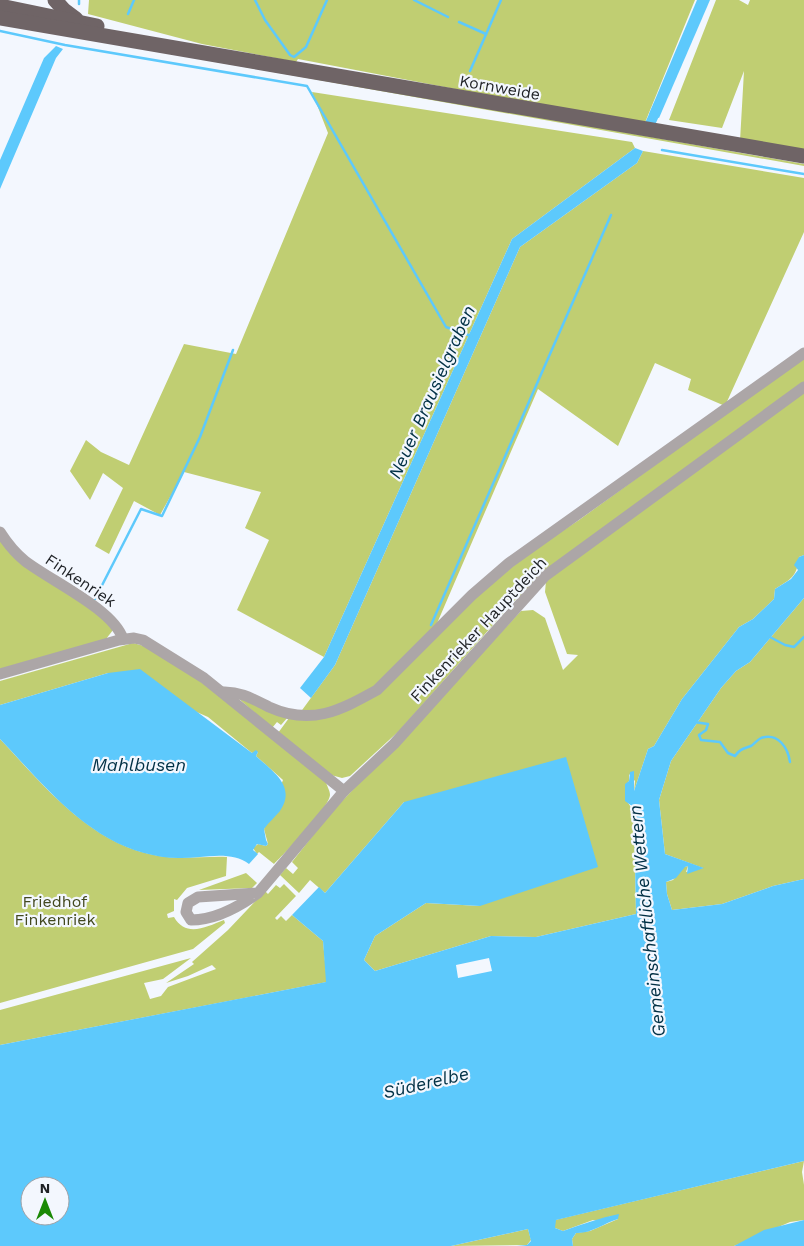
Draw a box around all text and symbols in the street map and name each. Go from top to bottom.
street label: Kornweide [458,71,542,104]
water label: Neuer Brausielgraben [384,302,479,482]
street label: Finkenriek [42,550,120,611]
street label: Finkenrieker Hauptdeich [406,553,550,706]
water label: Mahlbusen [92,754,186,775]
water label: Gemeinschaftliche Wettern [624,804,669,1038]
park label: Friedhof Finkenriek [15,892,95,929]
water label: Süderelbe [381,1062,471,1103]
north arrow [20,1176,70,1226]
text: N [40,1180,50,1196]

